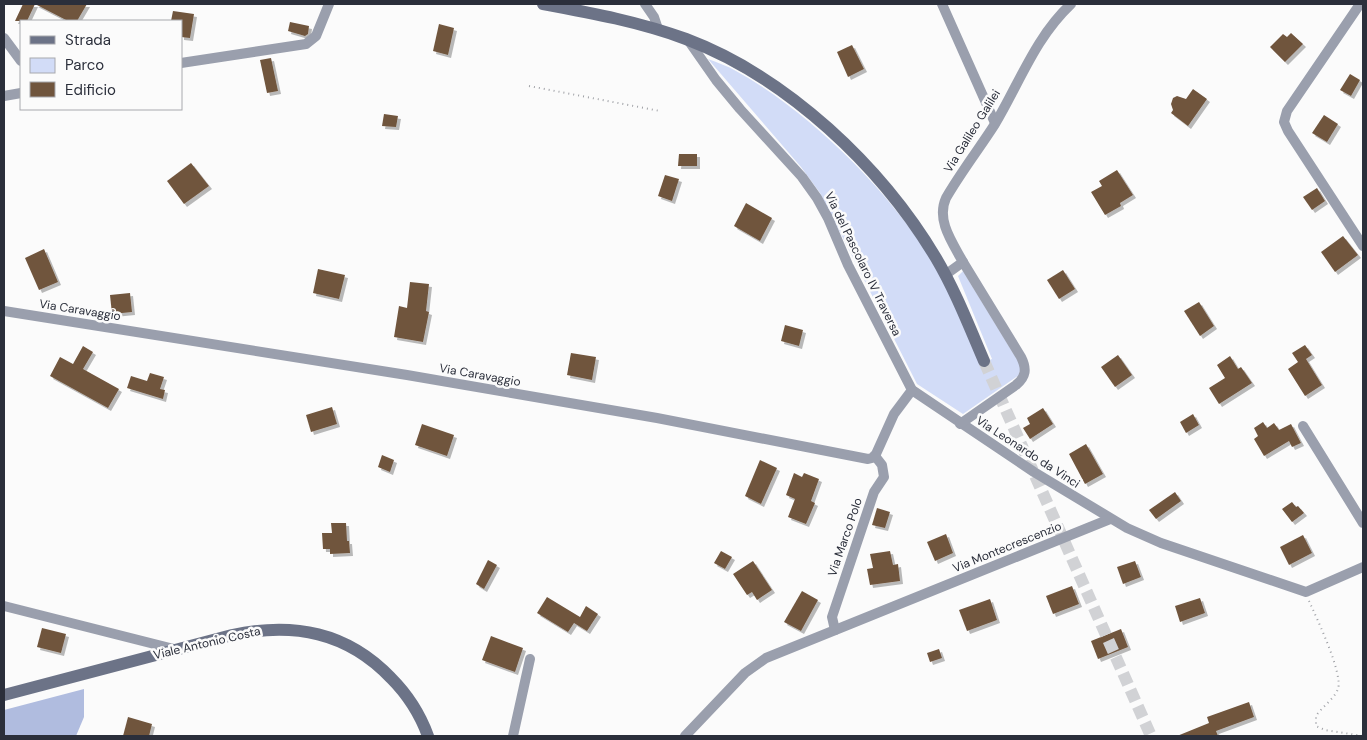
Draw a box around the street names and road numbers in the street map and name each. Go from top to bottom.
street label: Via Galileo Galilei [940,86,1004,176]
street label: Via del Pascolaro IV Traversa [821,189,905,339]
street label: Via Caravaggio [38,296,122,324]
street label: Via Caravaggio [438,360,522,390]
street label: Via Leonardo da Vinci [973,412,1083,492]
street label: Via Marco Polo [824,496,866,578]
street label: Via Montecrescenzio [950,518,1064,576]
street label: Viale Antonio Costa [152,623,262,663]

